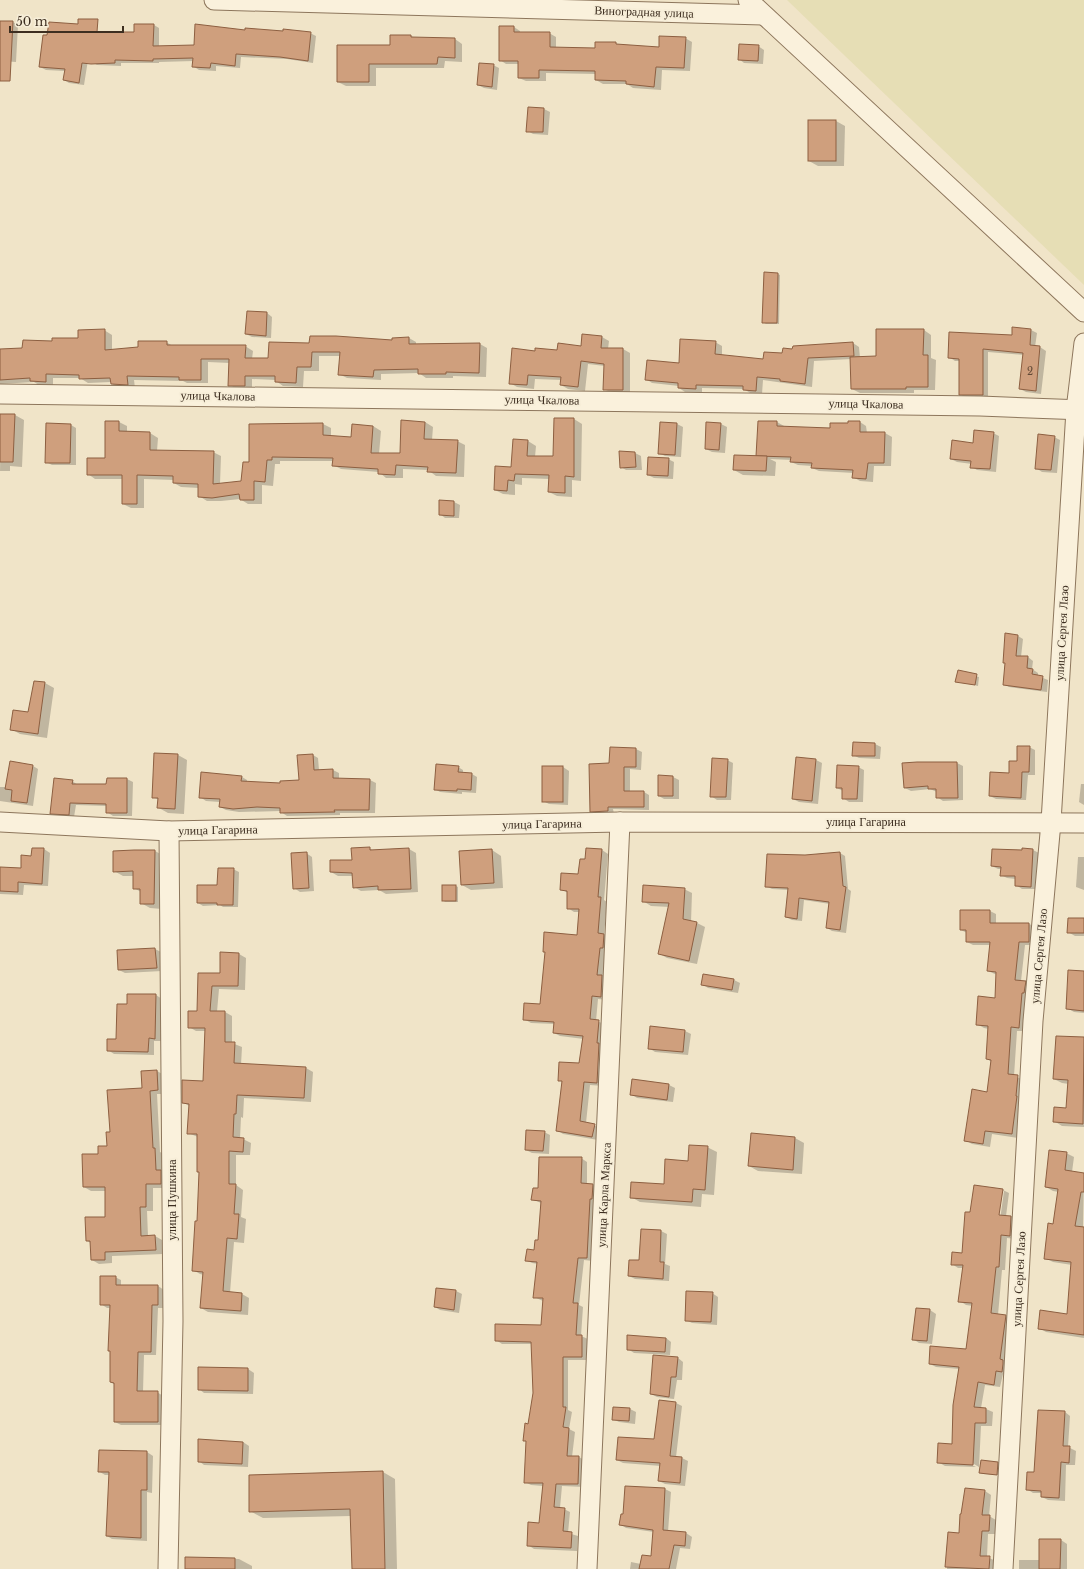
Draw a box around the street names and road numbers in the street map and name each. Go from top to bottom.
street label: Виноградная улица [594,2,695,21]
street label: улица Чкалова [180,387,256,404]
street label: улица Чкалова [504,391,580,408]
street label: улица Чкалова [828,395,904,412]
street label: улица Сергея Лазо [1052,585,1071,681]
street label: улица Гагарина [826,814,906,829]
street label: улица Гагарина [502,815,583,832]
street label: улица Гагарина [178,821,259,838]
street label: улица Сергея Лазо [1027,908,1050,1004]
street label: улица Карла Маркса [593,1141,614,1248]
street label: улица Пушкина [164,1159,179,1240]
street label: улица Сергея Лазо [1009,1231,1028,1327]

